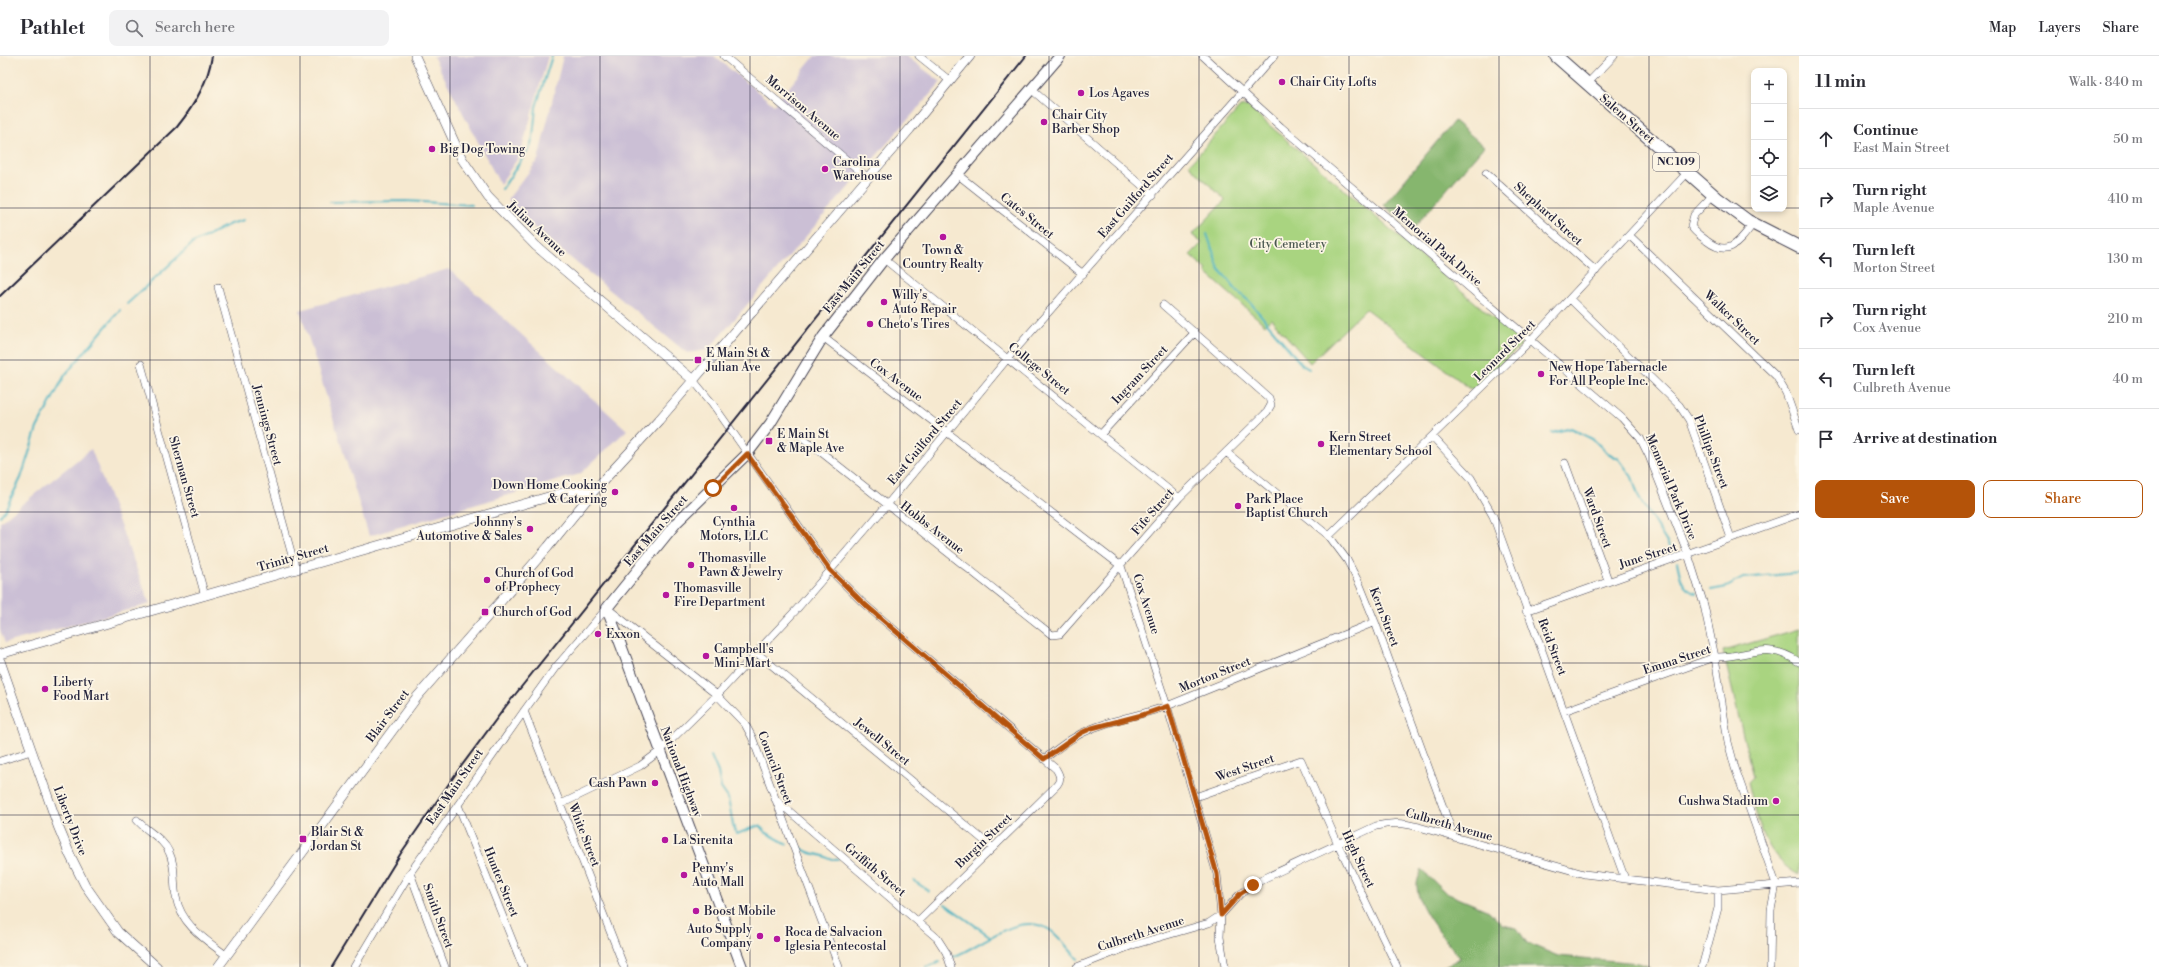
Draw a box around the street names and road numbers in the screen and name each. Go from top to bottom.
street label: Morrison Avenue [762,72,844,144]
street label: Salem Street [1596,91,1658,148]
street label: East Guilford Street [1095,150,1177,241]
road number: NC 109 [1653,153,1699,171]
street label: Shephard Street [1511,179,1586,249]
street label: Cates Street [997,190,1057,243]
street label: Julian Avenue [504,197,569,260]
street label: Memorial Park Drive [1389,204,1485,290]
street label: East Main Street [820,237,888,316]
street label: Walker Street [1700,287,1764,349]
street label: Leonard Street [1471,317,1539,385]
street label: College Street [1005,339,1074,399]
street label: Ingram Street [1109,342,1172,408]
street label: Cox Avenue [866,355,926,405]
street label: Jennings Street [249,382,285,468]
street label: East Guilford Street [885,395,966,488]
street label: Phillips Street [1690,413,1732,492]
street label: Memorial Park Drive [1642,432,1700,542]
street label: Sherman Street [165,434,203,520]
street label: Fife Street [1129,485,1178,538]
street label: Ward Street [1579,485,1615,551]
street label: East Main Street [621,492,691,570]
street label: Hobbs Avenue [897,498,967,558]
street label: June Street [1616,539,1680,573]
street label: Trinity Street [256,540,331,575]
street label: Cox Avenue [1129,572,1163,636]
street label: Kern Street [1366,585,1402,649]
street label: Reid Street [1534,616,1570,678]
street label: Emma Street [1641,642,1714,678]
street label: Morton Street [1177,654,1254,696]
street label: Blair Street [363,686,413,746]
street label: Jewell Street [850,714,914,770]
street label: National Highway [657,724,705,820]
street label: Council Street [754,729,796,808]
street label: East Main Street [423,746,487,828]
street label: West Street [1213,751,1277,785]
street label: Liberty Drive [50,784,90,858]
street label: White Street [565,800,603,870]
street label: Culbreth Avenue [1404,805,1494,845]
street label: Burgin Street [952,810,1016,872]
street label: High Street [1338,828,1378,891]
street label: Griffith Street [841,840,909,900]
street label: Hunter Street [480,845,522,920]
street label: Smith Street [419,882,457,951]
street label: Culbreth Avenue [1096,913,1186,955]

